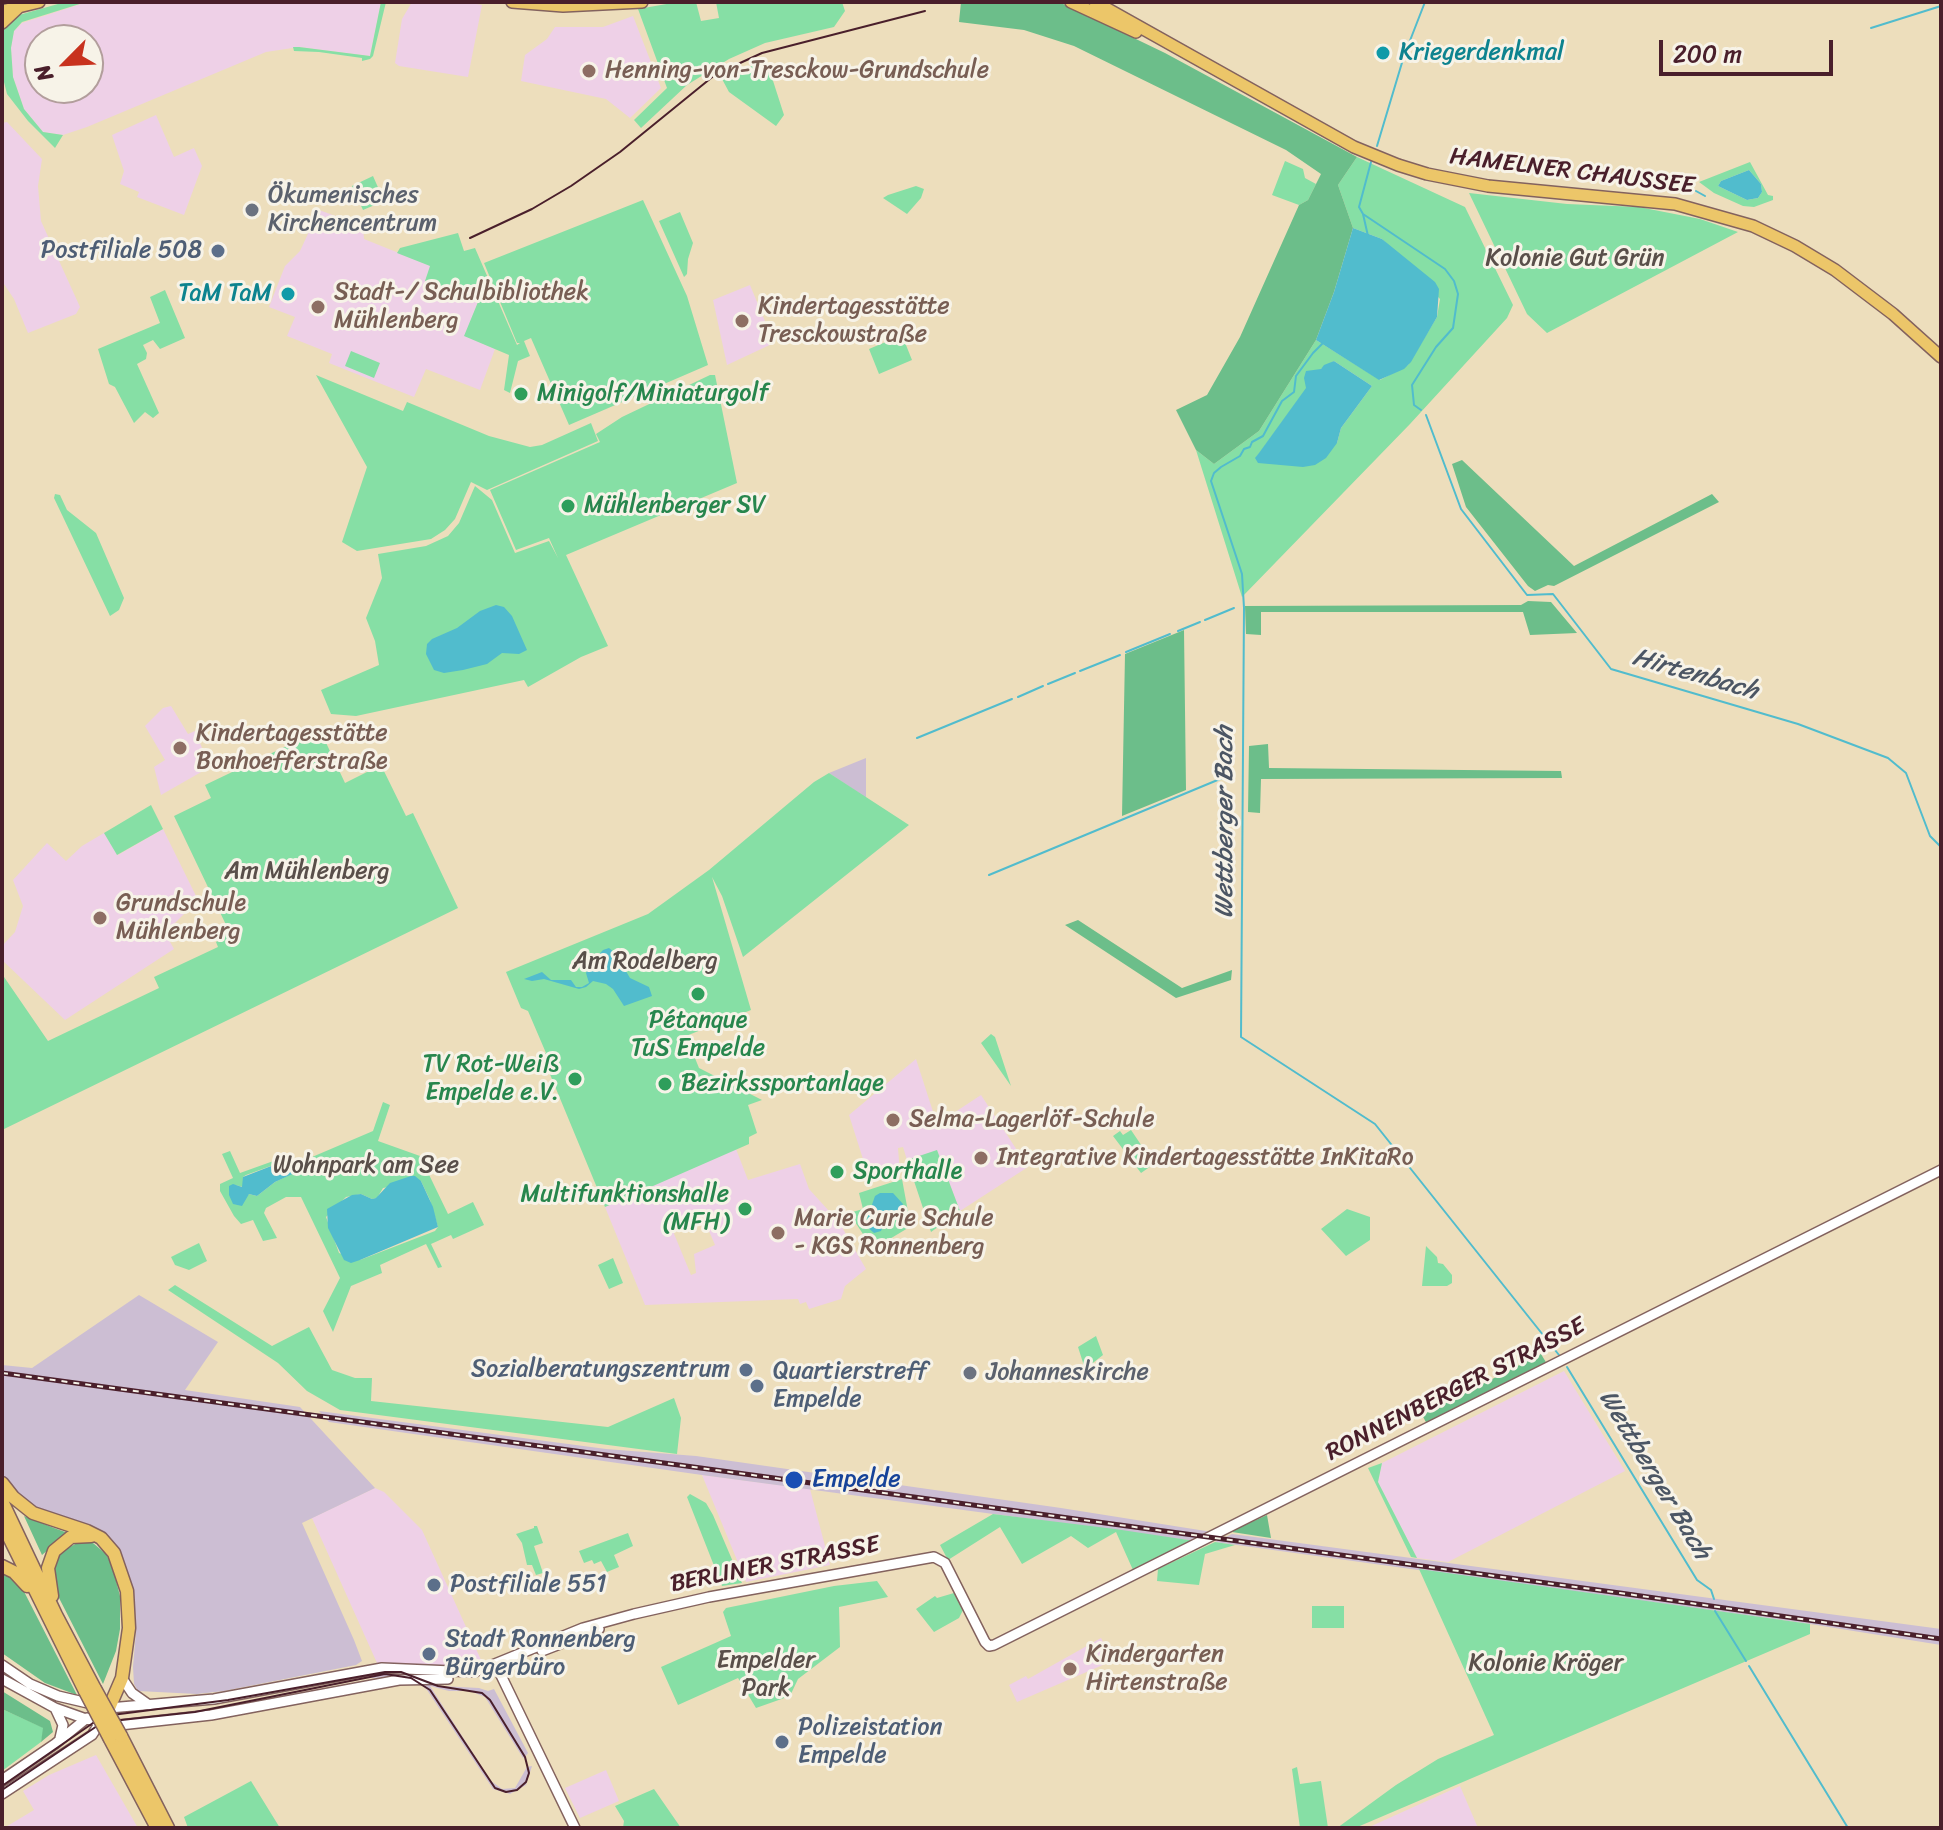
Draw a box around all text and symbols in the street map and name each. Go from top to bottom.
north arrow [24,24,104,104]
scale bar [1663,24,1837,74]
text: 200 m [1673,33,1742,75]
place label: Kriegerdenkmal [1399,39,1564,67]
marker: Kriegerdenkmal [1374,44,1392,62]
place label: Henning-von-Tresckow-Grundschule [605,57,989,85]
text: N [23,58,64,88]
marker: Henning-von-Tresckow-Grundschule [580,62,598,80]
street label: HAMELNER CHAUSSEE [1448,143,1696,201]
place label: Ökumenisches Kirchencentrum [268,182,437,238]
marker: Ökumenisches Kirchencentrum [243,201,261,219]
place label: Postfiliale 508 [41,237,202,265]
marker: Postfiliale 508 [209,242,227,260]
park label: Kolonie Gut Grün [1485,245,1665,273]
place label: Stadt-/ Schulbibliothek Mühlenberg [334,279,589,335]
place label: TaM TaM [178,280,272,308]
marker: TaM TaM [279,285,297,303]
place label: Kindertagesstätte Tresckowstraße [758,293,950,349]
marker: Stadt-/ Schulbibliothek Mühlenberg [309,298,327,316]
marker: Kindertagesstätte Tresckowstraße [733,312,751,330]
place label: Minigolf/Miniaturgolf [537,380,769,408]
marker: Minigolf/Miniaturgolf [512,385,530,403]
place label: Mühlenberger SV [584,492,766,520]
marker: Mühlenberger SV [559,497,577,515]
water label: Hirtenbach [1629,642,1761,708]
place label: Kindertagesstätte Bonhoefferstraße [196,720,388,776]
water label: Wettberger Bach [1209,726,1241,918]
marker: Kindertagesstätte Bonhoefferstraße [171,739,189,757]
park label: Am Mühlenberg [224,858,390,886]
place label: Grundschule Mühlenberg [116,890,246,946]
marker: Grundschule Mühlenberg [91,909,109,927]
park label: Am Rodelberg [572,948,718,976]
marker: Pétanque TuS Empelde [689,985,707,1003]
place label: Pétanque TuS Empelde [631,1007,765,1063]
place label: TV Rot-Weiß Empelde e.V. [422,1051,559,1107]
marker: TV Rot-Weiß Empelde e.V. [566,1070,584,1088]
place label: Bezirkssportanlage [681,1070,884,1098]
marker: Bezirkssportanlage [656,1075,674,1093]
place label: Selma-Lagerlöf-Schule [909,1106,1155,1134]
marker: Selma-Lagerlöf-Schule [884,1111,902,1129]
place label: Integrative Kindertagesstätte InKitaRo [997,1144,1414,1172]
marker: Integrative Kindertagesstätte InKitaRo [972,1149,990,1167]
park label: Wohnpark am See [273,1152,459,1180]
place label: Sporthalle [853,1158,962,1186]
marker: Sporthalle [828,1163,846,1181]
place label: Multifunktionshalle (MFH) [521,1181,729,1237]
marker: Multifunktionshalle (MFH) [736,1200,754,1218]
place label: Marie Curie Schule - KGS Ronnenberg [794,1205,994,1261]
marker: Marie Curie Schule - KGS Ronnenberg [769,1224,787,1242]
street label: RONNENBERGER STRASSE [1321,1312,1591,1468]
place label: Sozialberatungszentrum [471,1356,730,1384]
place label: Quartierstreff Empelde [773,1358,928,1414]
place label: Johanneskirche [986,1359,1149,1387]
marker: Sozialberatungszentrum [737,1361,755,1379]
marker: Johanneskirche [961,1364,979,1382]
marker: Quartierstreff Empelde [748,1377,766,1395]
water label: Wettberger Bach [1591,1385,1717,1565]
place label: Empelde [812,1466,901,1494]
marker: Empelde [783,1469,805,1491]
street label: BERLINER STRASSE [668,1531,882,1599]
place label: Postfiliale 551 [450,1571,607,1599]
marker: Postfiliale 551 [425,1576,443,1594]
place label: Stadt Ronnenberg Bürgerbüro [445,1626,636,1682]
place label: Kindergarten Hirtenstraße [1086,1641,1228,1697]
marker: Stadt Ronnenberg Bürgerbüro [420,1645,438,1663]
park label: Empelder Park [717,1647,815,1703]
park label: Kolonie Kröger [1469,1650,1623,1678]
marker: Kindergarten Hirtenstraße [1061,1660,1079,1678]
place label: Polizeistation Empelde [798,1714,943,1770]
marker: Polizeistation Empelde [773,1733,791,1751]

